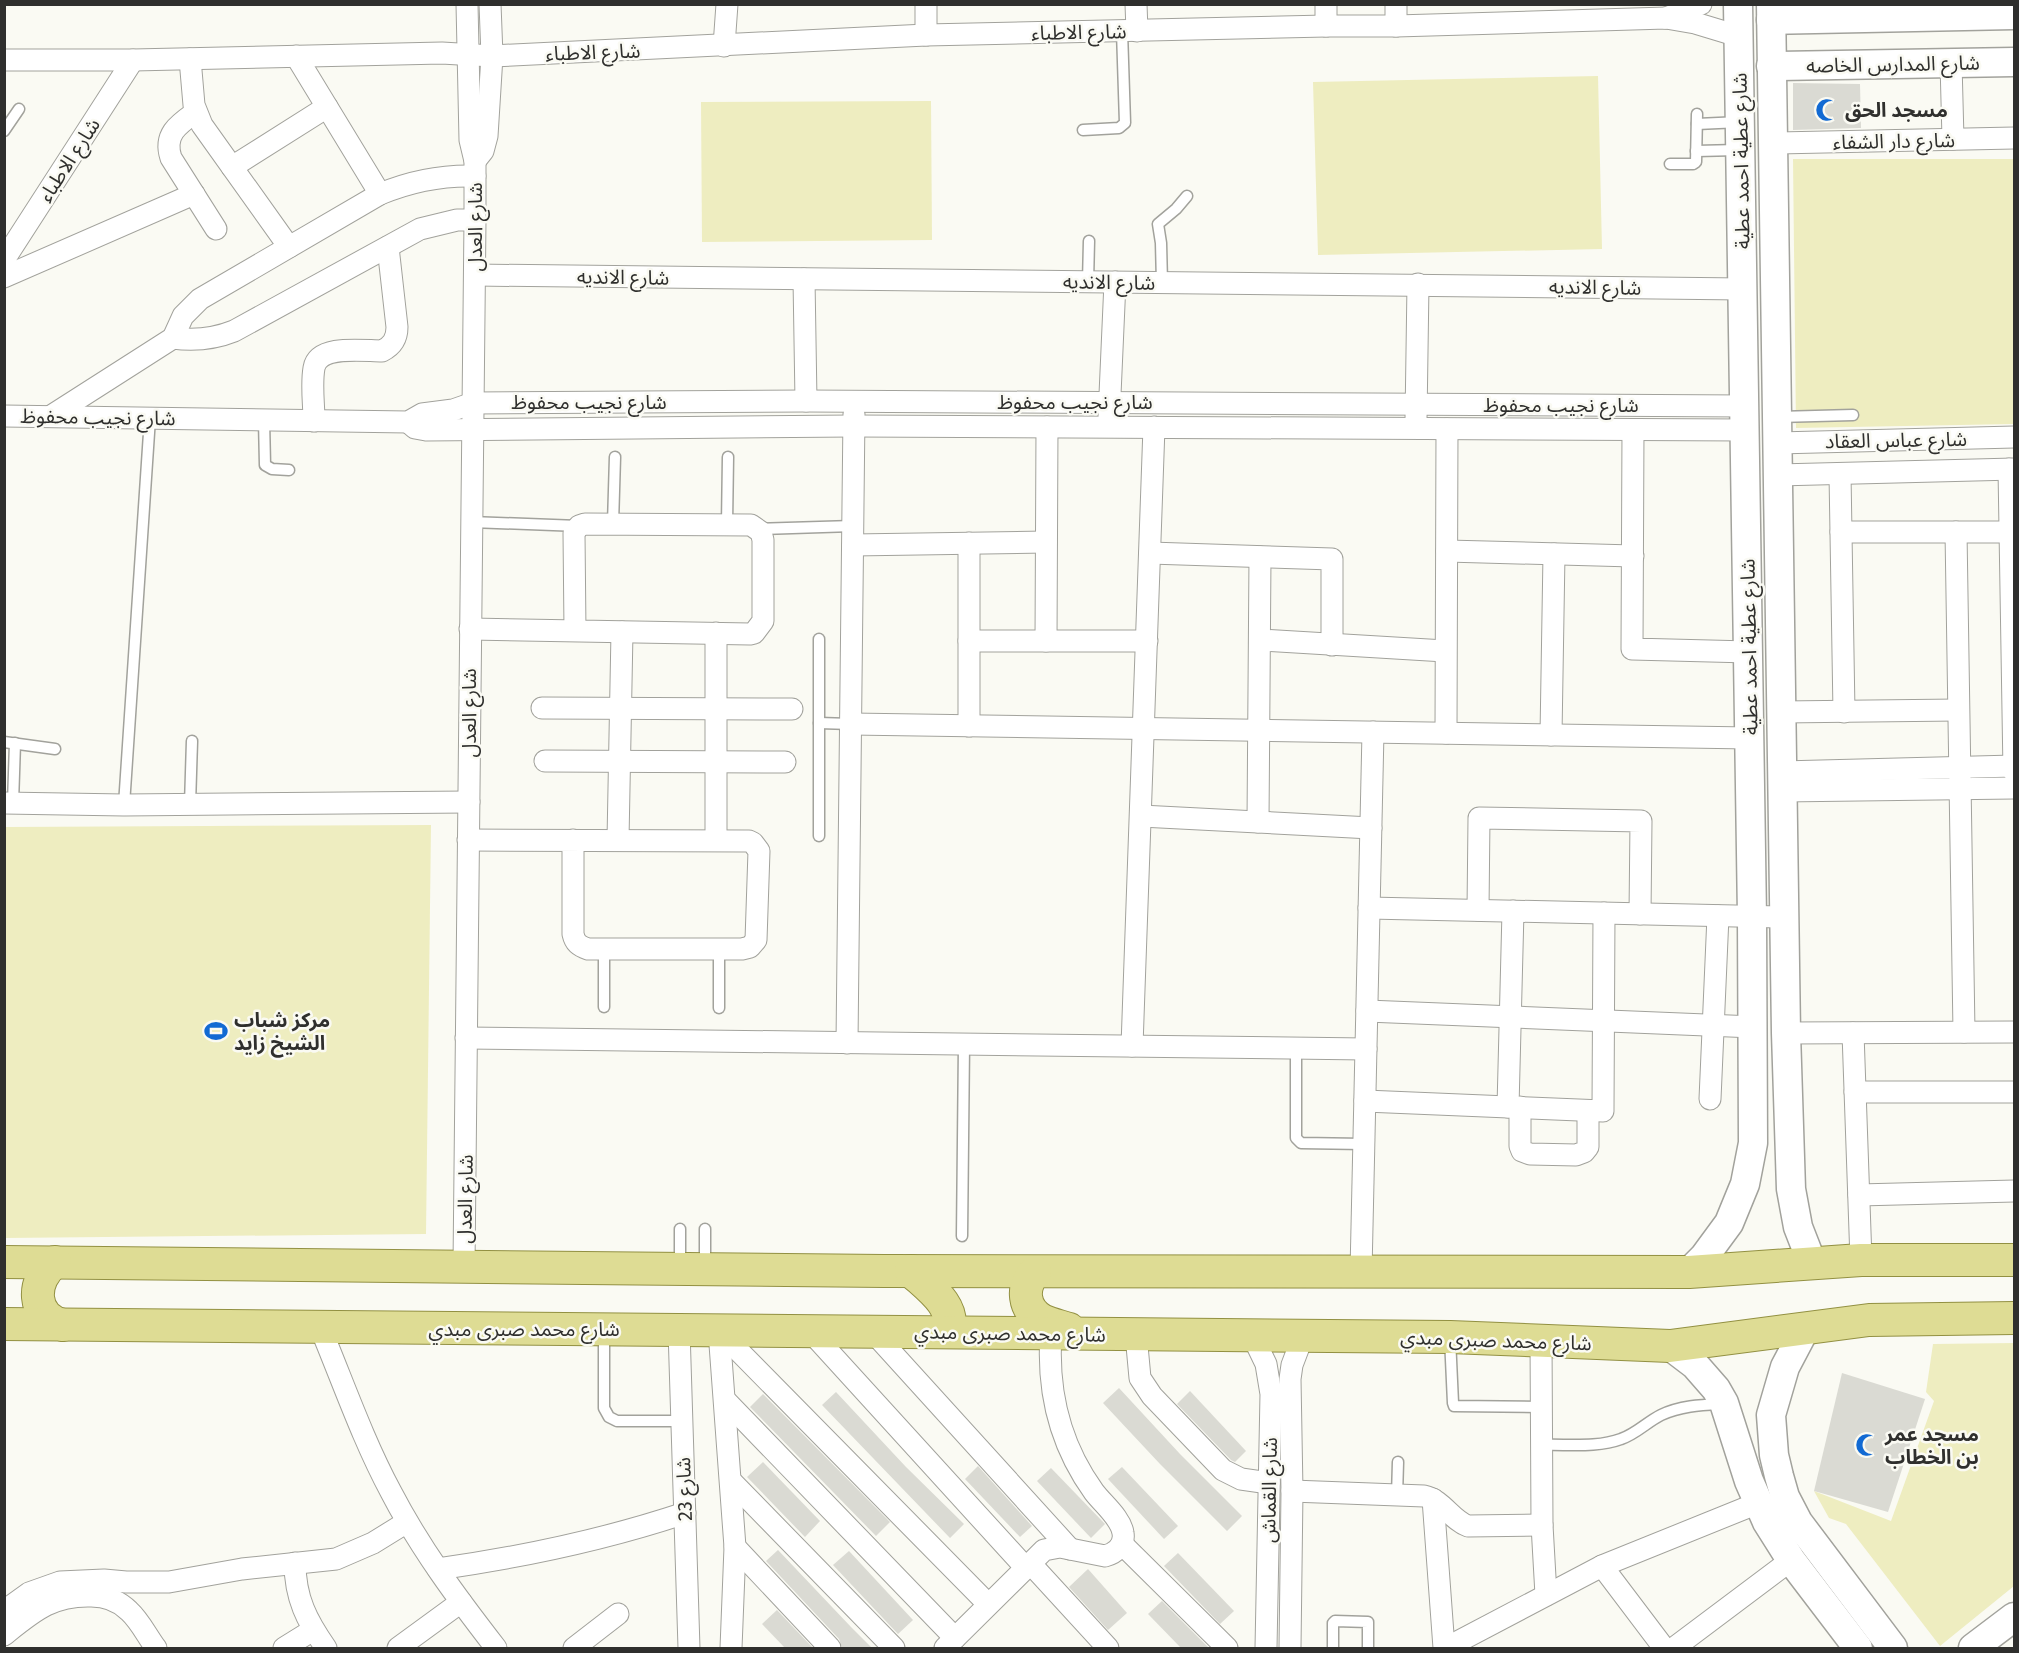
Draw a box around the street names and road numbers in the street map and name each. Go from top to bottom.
street label: شارع الاطباء [1031,19,1127,48]
street label: شارع الاطباء [545,38,641,69]
street label: شارع المدارس الخاصه [1806,50,1980,81]
street label: شارع عطية احمد عطية [1727,73,1758,249]
street label: شارع الاطباء [33,114,107,208]
street label: شارع دار الشفاء [1833,128,1955,157]
street label: شارع العدل [463,182,490,272]
street label: شارع الانديه [577,264,669,293]
street label: شارع الانديه [1063,269,1155,298]
street label: شارع الانديه [1549,274,1641,303]
street label: شارع نجيب محفوظ [511,390,667,417]
street label: شارع نجيب محفوظ [997,390,1153,417]
street label: شارع نجيب محفوظ [1483,393,1639,420]
street label: شارع نجيب محفوظ [20,404,176,433]
street label: شارع عباس العقاد [1825,427,1967,456]
street label: شارع عطية احمد عطية [1735,559,1766,735]
street label: شارع العدل [457,668,484,758]
street label: شارع العدل [452,1154,481,1244]
street label: شارع محمد صبرى مبدي [428,1317,620,1345]
street label: شارع محمد صبرى مبدي [914,1319,1106,1350]
street label: شارع محمد صبرى مبدي [1400,1325,1592,1359]
street label: شارع القماش [1256,1437,1285,1543]
street label: شارع 23 [671,1456,700,1521]

